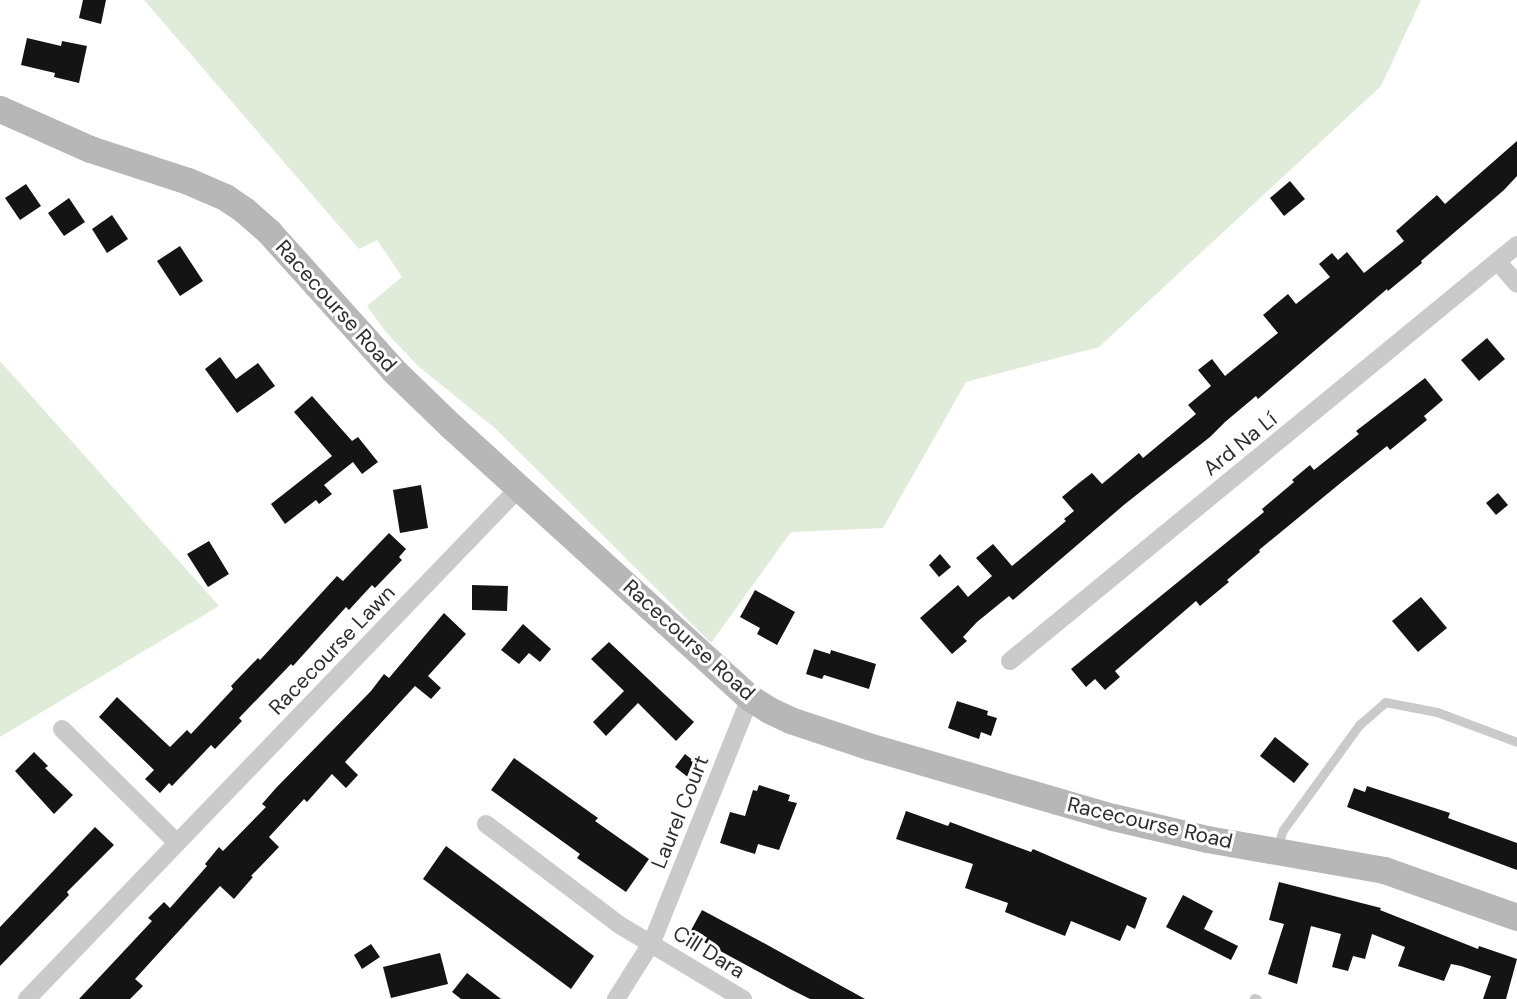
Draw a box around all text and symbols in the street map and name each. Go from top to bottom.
street label: Racecourse Road [270,235,402,377]
street label: Ard Na Lí [1198,407,1282,481]
street label: Racecourse Road [618,574,760,706]
street label: Racecourse Lawn [264,580,400,720]
street label: Laurel Court [646,752,714,872]
street label: Racecourse Road [1065,792,1235,854]
street label: Cill Dara [668,920,750,984]

